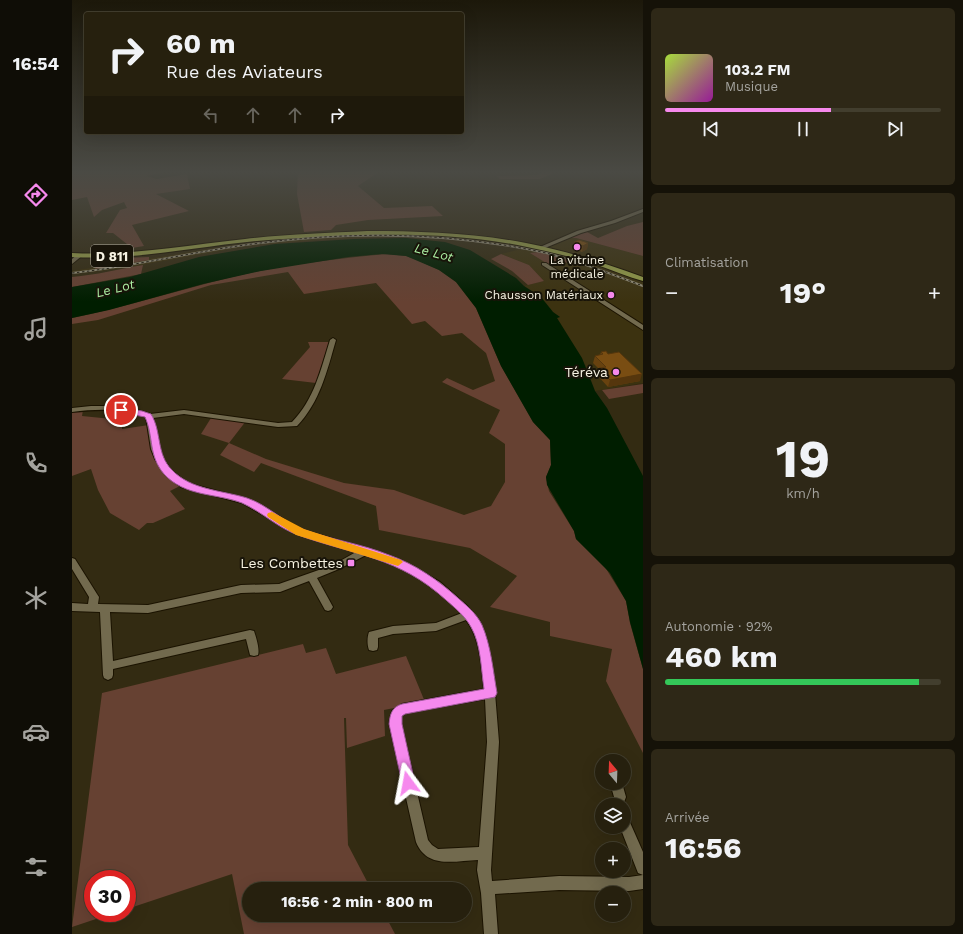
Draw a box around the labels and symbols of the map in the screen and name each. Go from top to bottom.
water label: Le Lot [413,240,456,265]
marker: La vitrine médicale [572,242,582,252]
road number: D 811 [91,245,133,267]
place label: La vitrine médicale [550,253,604,281]
water label: Le Lot [94,276,137,301]
place label: Chausson Matériaux [484,288,603,302]
marker: Chausson Matériaux [606,290,616,300]
place label: Téréva [565,364,608,380]
marker: Téréva [611,367,621,377]
pin [104,393,138,427]
place label: Les Combettes [240,555,343,571]
marker: Les Combettes [346,558,356,568]
north arrow [595,754,631,790]
position arrow [387,762,429,804]
speed limit sign: 30 [84,870,136,922]

